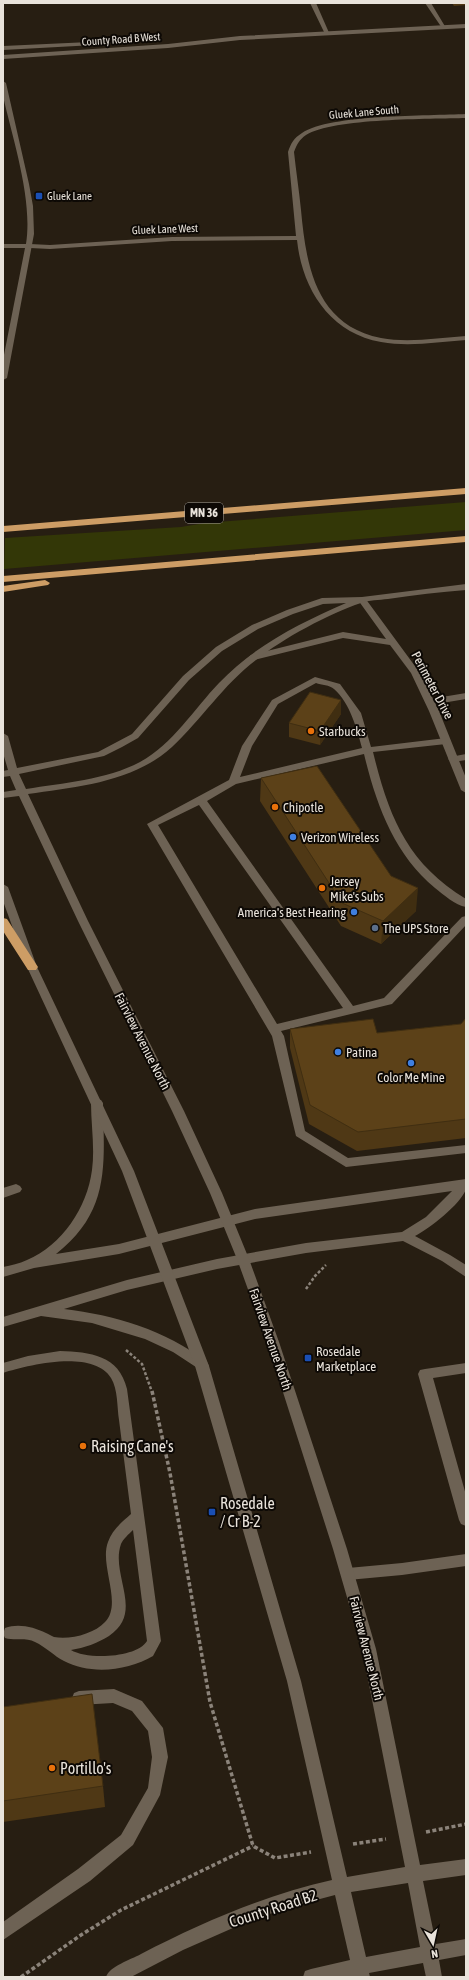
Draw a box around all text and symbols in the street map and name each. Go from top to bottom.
street label: County Road B West [81,30,161,48]
street label: Gluek Lane South [329,103,399,121]
place label: Gluek Lane [47,190,92,202]
marker: Gluek Lane [34,191,44,201]
street label: Gluek Lane West [132,222,198,236]
road number: MN 36 [185,503,223,523]
street label: Perimeter Drive [408,649,457,722]
place label: Starbucks [319,724,366,739]
marker: Starbucks [306,726,316,736]
place label: Chipotle [283,800,323,815]
marker: Chipotle [270,802,280,812]
place label: Verizon Wireless [301,830,379,845]
marker: Verizon Wireless [288,832,298,842]
place label: Jersey Mike's Subs [330,874,384,904]
marker: Jersey Mike's Subs [317,883,327,893]
place label: America's Best Hearing [238,905,346,920]
marker: America's Best Hearing [349,907,359,917]
place label: The UPS Store [383,921,449,936]
marker: The UPS Store [370,923,380,933]
street label: Fairview Avenue North [112,990,173,1092]
place label: Patina [346,1045,377,1060]
marker: Patina [333,1047,343,1057]
marker: Color Me Mine [406,1058,416,1068]
place label: Color Me Mine [377,1070,445,1085]
street label: Fairview Avenue North [246,1286,295,1392]
place label: Rosedale Marketplace [316,1344,376,1374]
marker: Rosedale Marketplace [303,1353,313,1363]
place label: Raising Cane's [91,1437,174,1456]
marker: Raising Cane's [78,1441,88,1451]
place label: Rosedale / Cr B-2 [220,1494,275,1530]
marker: Rosedale / Cr B-2 [207,1507,217,1517]
street label: Fairview Avenue North [346,1594,387,1702]
place label: Portillo's [60,1759,112,1777]
marker: Portillo's [47,1763,57,1773]
street label: County Road B2 [227,1885,320,1932]
north arrow [413,1924,453,1964]
text: N [430,1947,439,1960]

